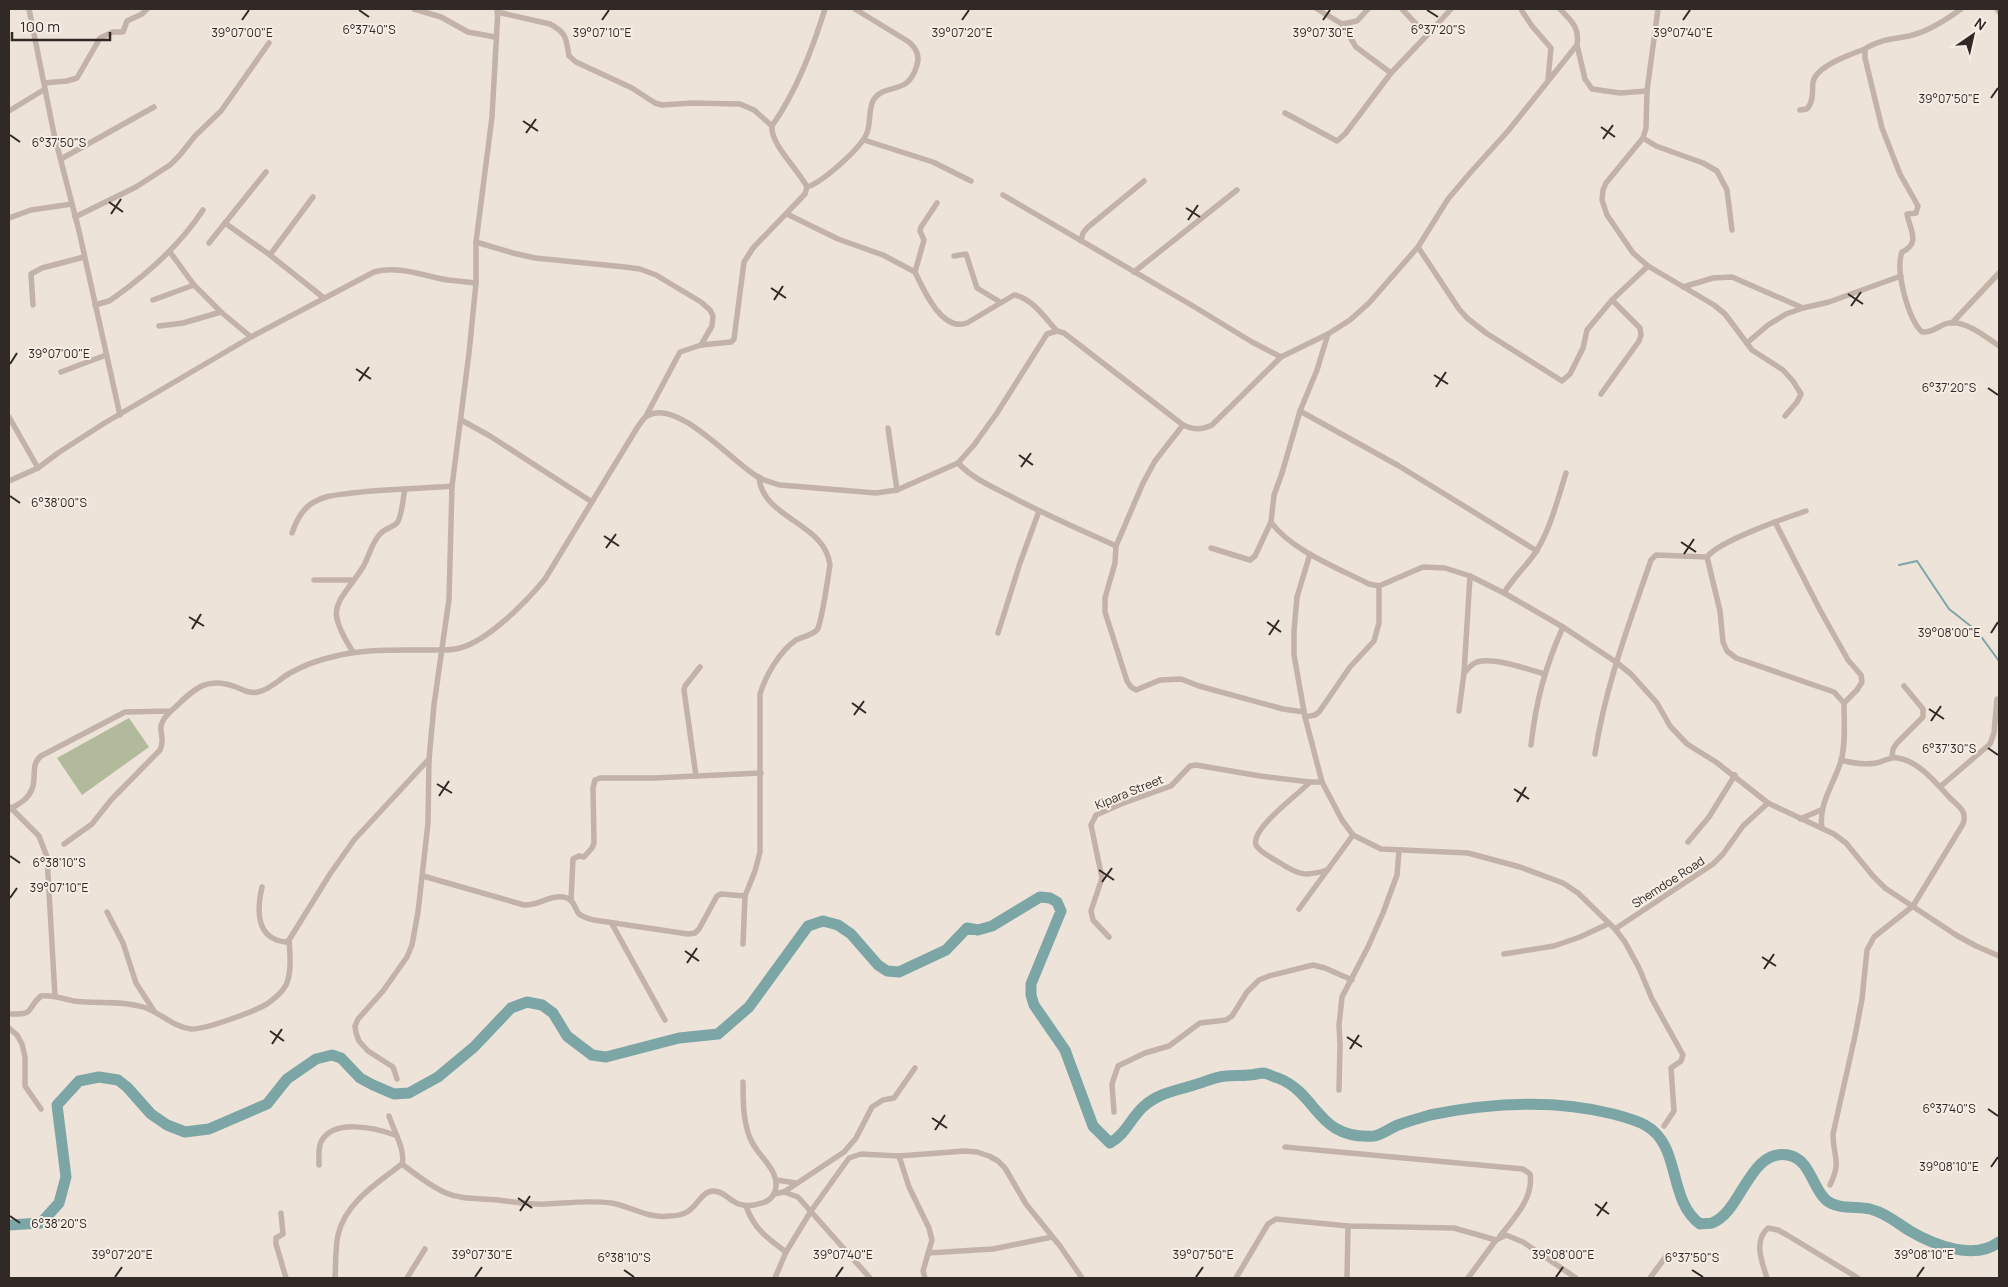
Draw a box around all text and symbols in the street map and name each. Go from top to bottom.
scale bar [12,10,110,42]
north arrow [1948,10,1998,60]
text: N [1971,13,1990,34]
text: 100 m [20,16,60,37]
text: 6°37'40"S [342,21,396,38]
text: 6°37'20"S [1411,21,1465,38]
text: 39°07'00"E [211,24,273,41]
text: 39°07'10"E [573,24,632,41]
text: 39°07'20"E [931,24,993,41]
text: 39°07'30"E [1293,24,1354,41]
text: 39°07'40"E [1653,24,1713,41]
text: 39°07'50"E [1918,90,1980,107]
text: 6°37'50"S [32,134,86,151]
text: 39°07'00"E [28,345,90,362]
text: 6°37'20"S [1922,379,1976,396]
text: 6°38'00"S [31,494,87,511]
text: 39°08'00"E [1918,624,1980,641]
text: 6°37'30"S [1922,740,1976,757]
street label: Kipara Street [1092,771,1166,813]
street label: Shemdoe Road [1628,852,1708,912]
text: 6°38'10"S [32,854,86,871]
text: 39°07'10"E [30,879,89,896]
text: 6°37'40"S [1922,1100,1976,1117]
text: 39°08'10"E [1919,1158,1979,1175]
text: 6°38'20"S [31,1215,87,1232]
text: 39°07'20"E [91,1246,153,1263]
text: 39°07'30"E [452,1246,513,1263]
text: 39°07'40"E [813,1246,873,1263]
text: 39°07'50"E [1172,1246,1234,1263]
text: 39°08'00"E [1532,1246,1594,1263]
text: 39°08'10"E [1894,1246,1954,1263]
text: 6°38'10"S [597,1249,651,1266]
text: 6°37'50"S [1665,1249,1719,1266]

